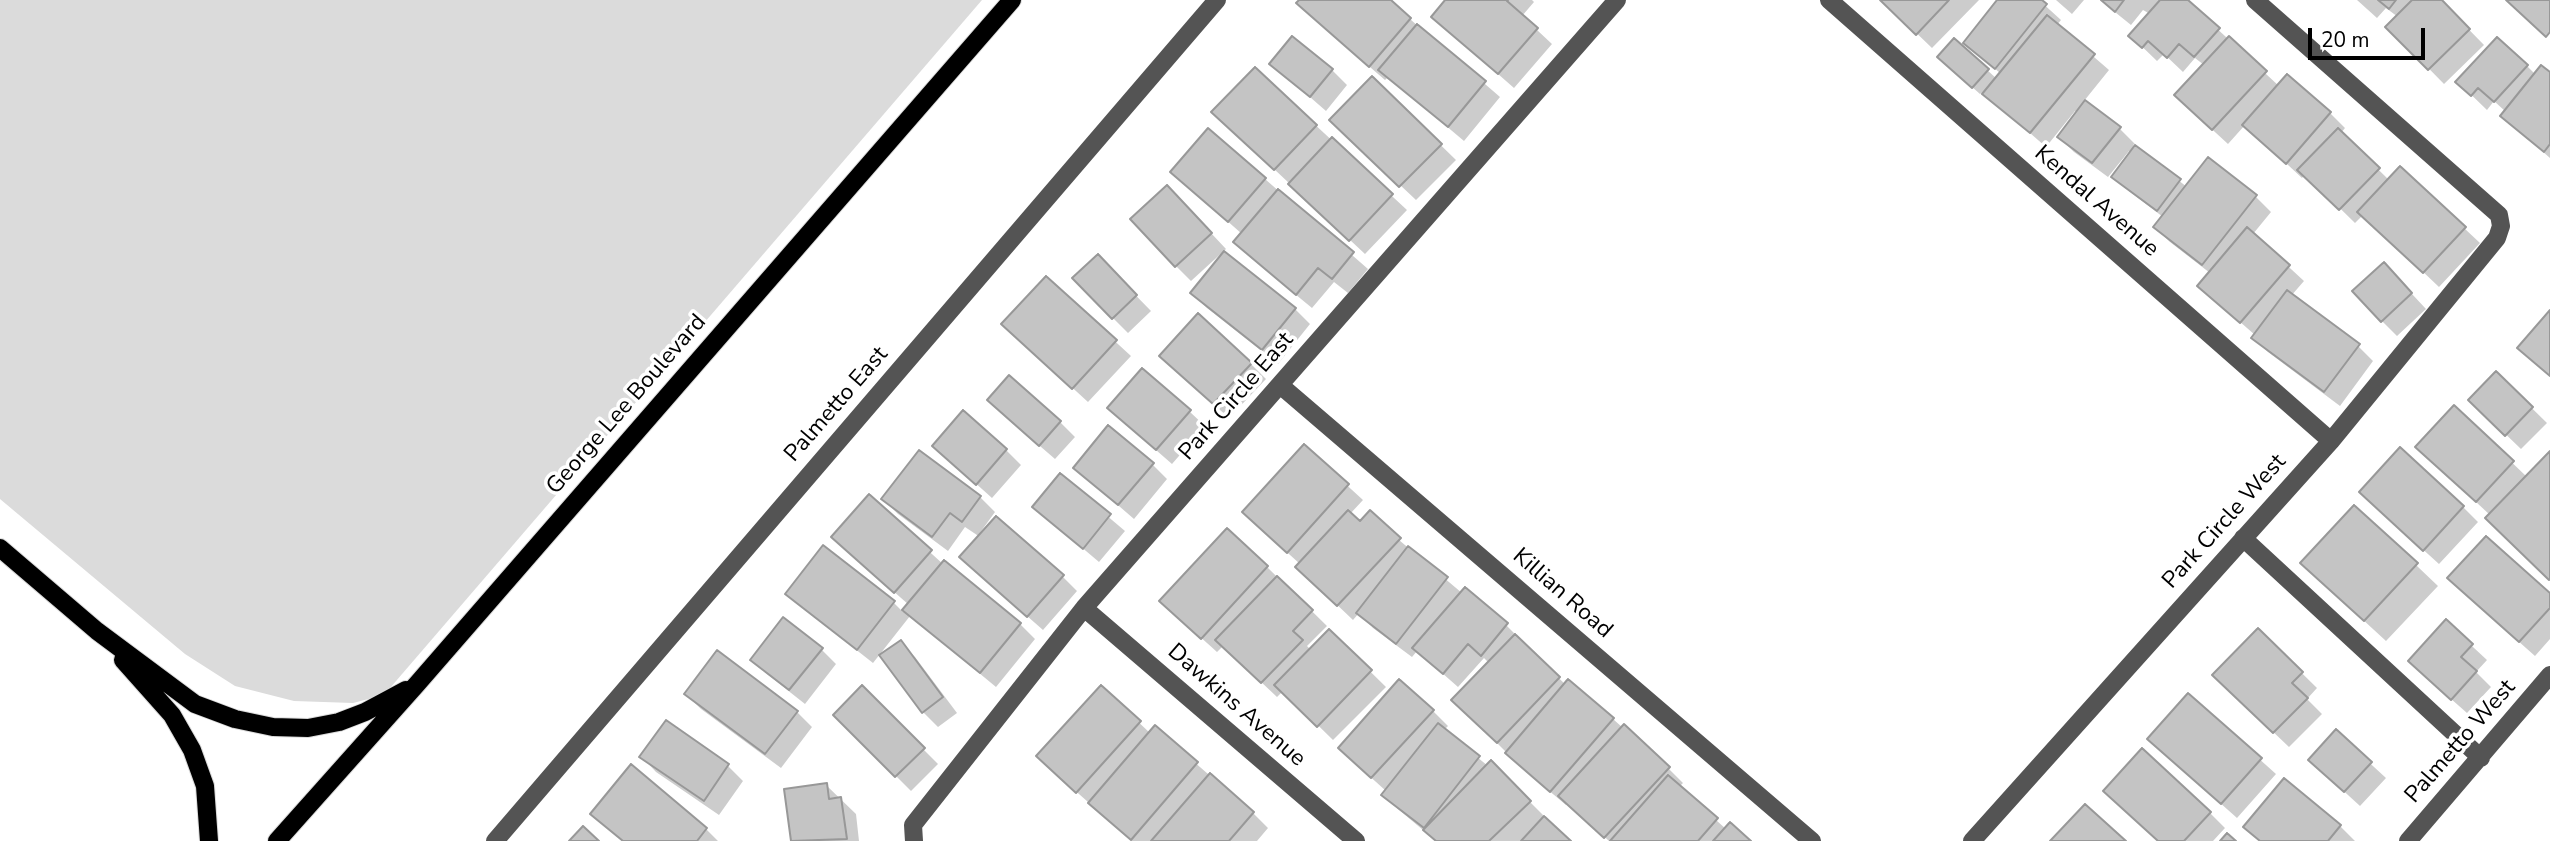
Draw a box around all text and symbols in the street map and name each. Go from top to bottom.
scale bar [2312,14,2429,58]
text: 20 m [2321,26,2370,54]
street label: Kendal Avenue [2028,140,2164,264]
street label: George Lee Boulevard [541,309,713,501]
street label: Park Circle East [1174,327,1300,467]
street label: Palmetto East [779,342,895,468]
street label: Park Circle West [2157,449,2293,595]
street label: Killian Road [1506,543,1618,645]
street label: Dawkins Avenue [1161,639,1311,773]
street label: Palmetto West [2400,675,2522,809]

